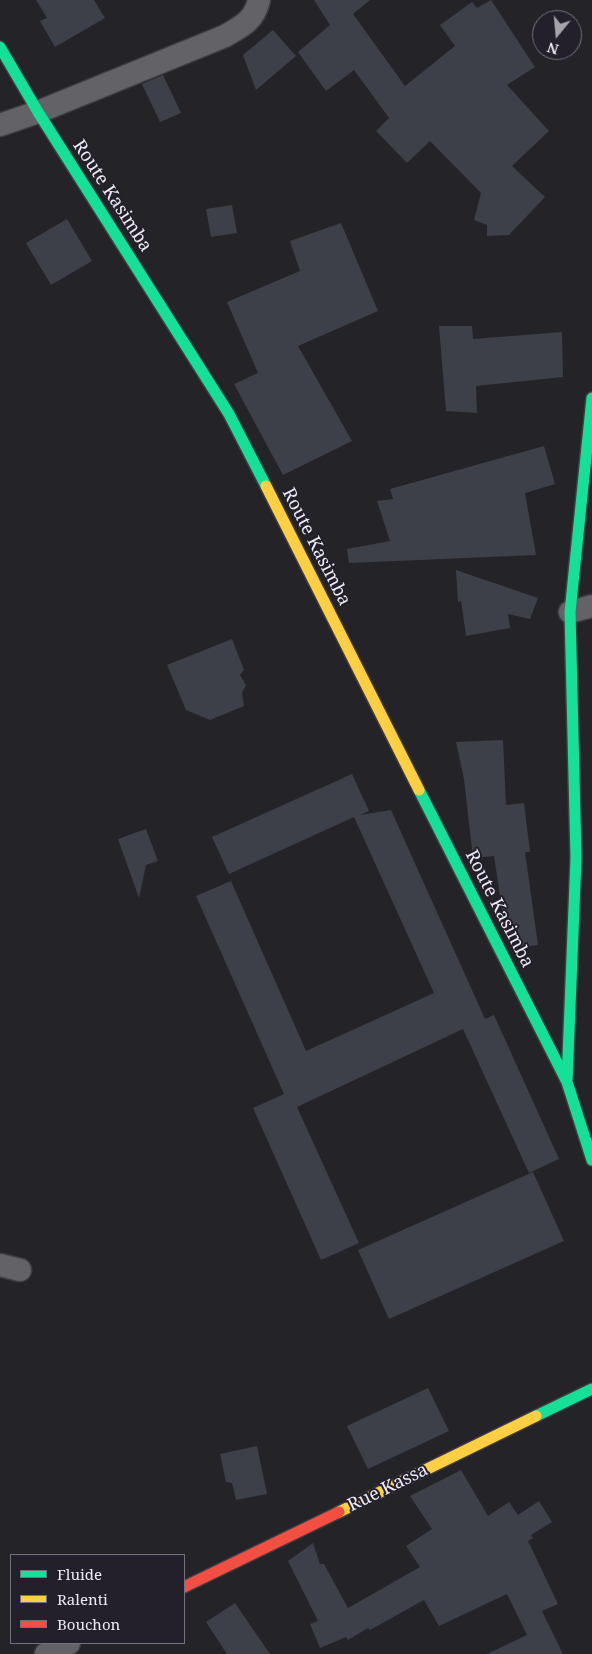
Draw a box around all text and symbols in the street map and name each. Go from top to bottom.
north arrow [532,10,582,60]
text: N [545,38,561,60]
street label: Route Kasimba [68,136,156,256]
street label: Route Kasimba [277,485,355,609]
street label: Route Kasimba [460,847,538,971]
street label: Rue Kassa [344,1459,432,1517]
legend [10,1554,185,1644]
text: Fluide [57,1564,102,1584]
text: Ralenti [57,1589,108,1609]
text: Bouchon [57,1614,120,1634]

